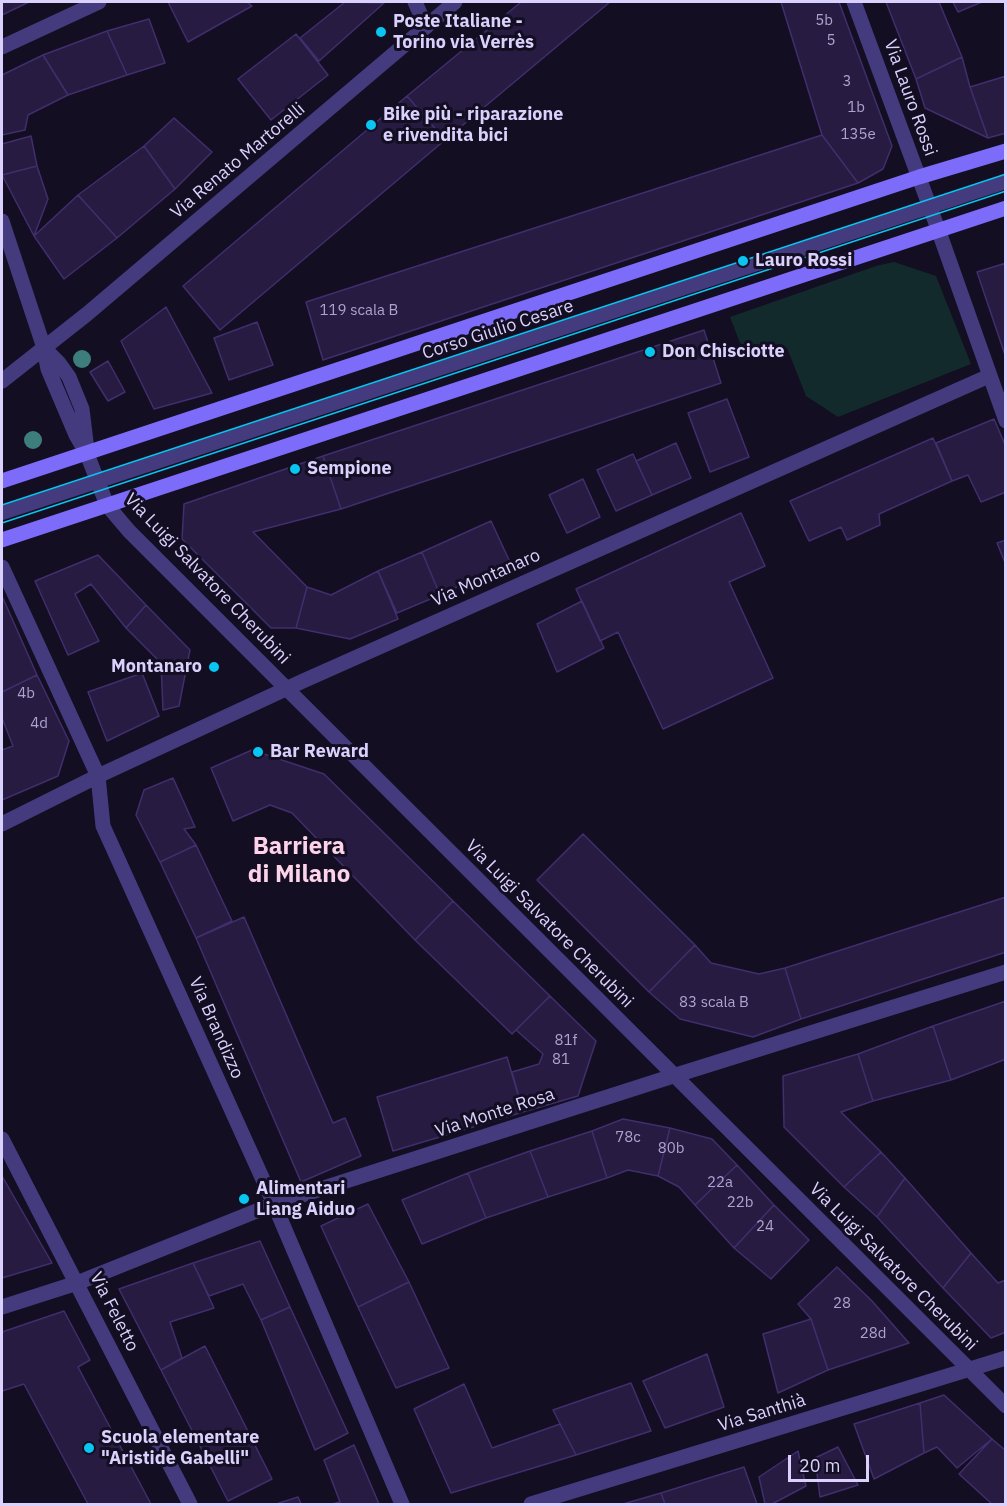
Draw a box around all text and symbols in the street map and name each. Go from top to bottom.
place label: Poste Italiane - Torino via Verrès [393,11,534,54]
house number: 5b [815,12,833,30]
marker: Poste Italiane - Torino via Verrès [374,25,388,39]
house number: 5 [827,32,835,50]
street label: Via Lauro Rossi [879,37,941,159]
house number: 3 [843,73,851,91]
street label: Via Renato Martorelli [166,99,310,223]
house number: 1b [847,99,865,117]
place label: Bike più - riparazione e rivendita bici [383,104,563,146]
marker: Bike più - riparazione e rivendita bici [364,118,378,132]
house number: 135e [840,126,876,144]
place label: Lauro Rossi [755,250,852,272]
marker: Lauro Rossi [736,254,750,268]
street label: Corso Giulio Cesare [420,295,576,365]
house number: 119 scala B [320,302,398,320]
place label: Don Chisciotte [662,341,785,363]
marker: Don Chisciotte [643,345,657,359]
place label: Sempione [307,458,392,480]
marker: Sempione [288,462,302,476]
street label: Via Luigi Salvatore Cherubini [120,489,294,669]
street label: Via Montanaro [428,544,544,612]
place label: Montanaro [111,656,202,678]
marker: Montanaro [207,660,221,674]
house number: 4b [17,685,35,703]
house number: 4d [30,715,48,733]
place label: Bar Reward [270,741,369,763]
marker: Bar Reward [251,745,265,759]
district label: Barriera di Milano [248,833,350,889]
street label: Via Luigi Salvatore Cherubini [460,835,638,1013]
street label: Via Brandizzo [184,974,248,1082]
house number: 83 scala B [679,994,749,1012]
house number: 81f [555,1032,577,1050]
house number: 81 [552,1051,570,1069]
street label: Via Monte Rosa [433,1084,557,1142]
house number: 78c [615,1129,641,1147]
house number: 80b [658,1140,684,1158]
house number: 22a [707,1174,733,1192]
place label: Alimentari Liang Aiduo [256,1178,355,1220]
street label: Via Luigi Salvatore Cherubini [804,1178,982,1356]
marker: Alimentari Liang Aiduo [237,1192,251,1206]
house number: 22b [727,1194,753,1212]
house number: 24 [756,1218,774,1236]
street label: Via Feletto [85,1269,143,1355]
house number: 28 [833,1295,851,1313]
house number: 28d [860,1325,886,1343]
street label: Via Santhià [716,1389,808,1437]
place label: Scuola elementare "Aristide Gabelli" [101,1427,259,1470]
marker: Scuola elementare "Aristide Gabelli" [82,1441,96,1455]
scale bar [791,1443,872,1481]
text: 20 m [799,1454,841,1477]

